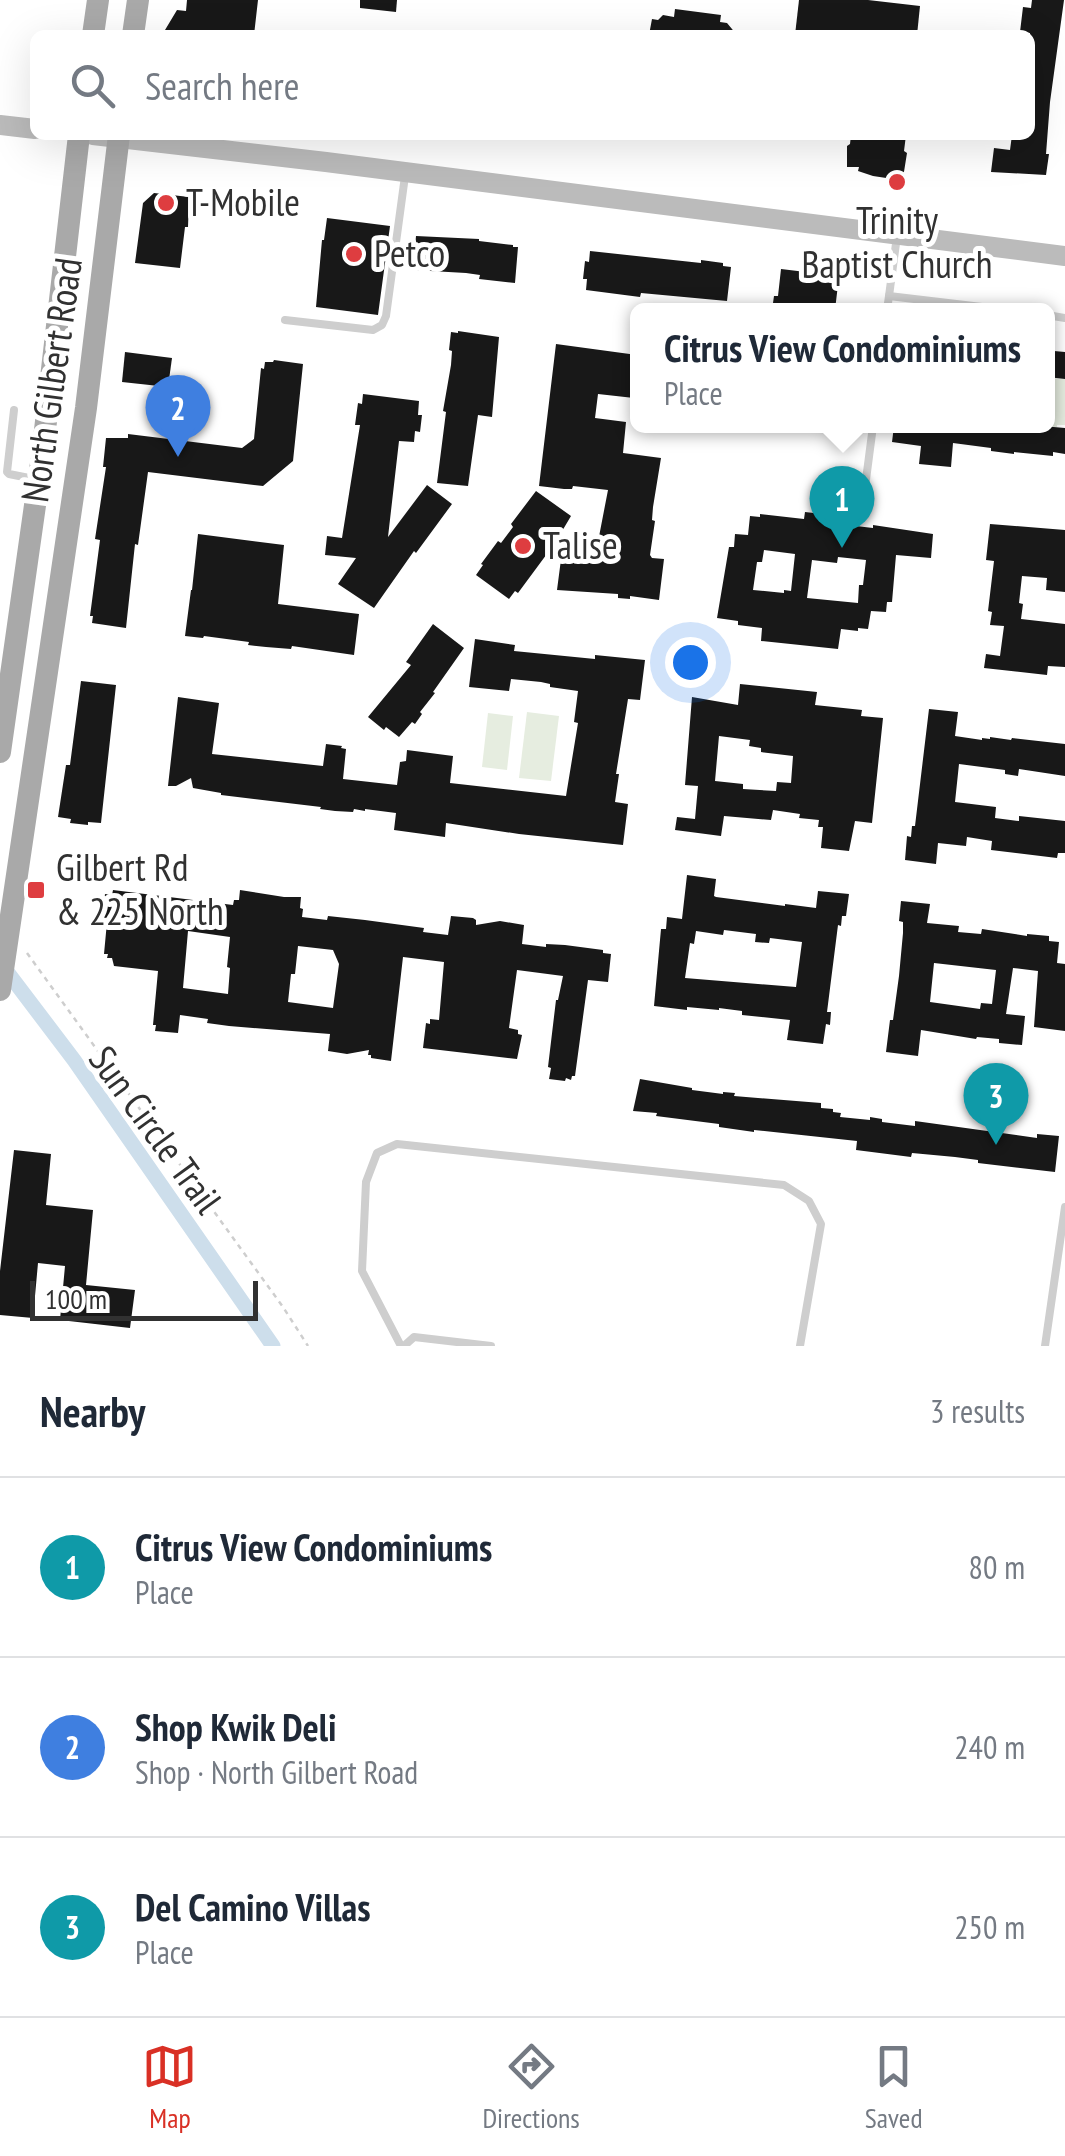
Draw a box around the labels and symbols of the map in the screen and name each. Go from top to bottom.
marker: Trinity Baptist Church [886,171,908,193]
place label: T-Mobile [186,177,300,226]
marker: T-Mobile [155,192,177,214]
place label: Trinity Baptist Church [802,195,992,288]
place label: Petco [374,228,445,277]
marker: Petco [343,243,365,265]
street label: North Gilbert Road [9,255,92,505]
pin: 2 [146,374,210,457]
pin: 1 [810,466,874,548]
place label: Talise [543,520,618,569]
marker: Talise [512,535,534,557]
your location [665,637,716,688]
place label: Gilbert Rd & 225 North [56,842,224,935]
marker: Gilbert Rd & 225 North [25,879,47,901]
street label: Sun Circle Trail [79,1036,233,1223]
pin: 3 [964,1062,1028,1145]
scale bar [30,1276,258,1320]

